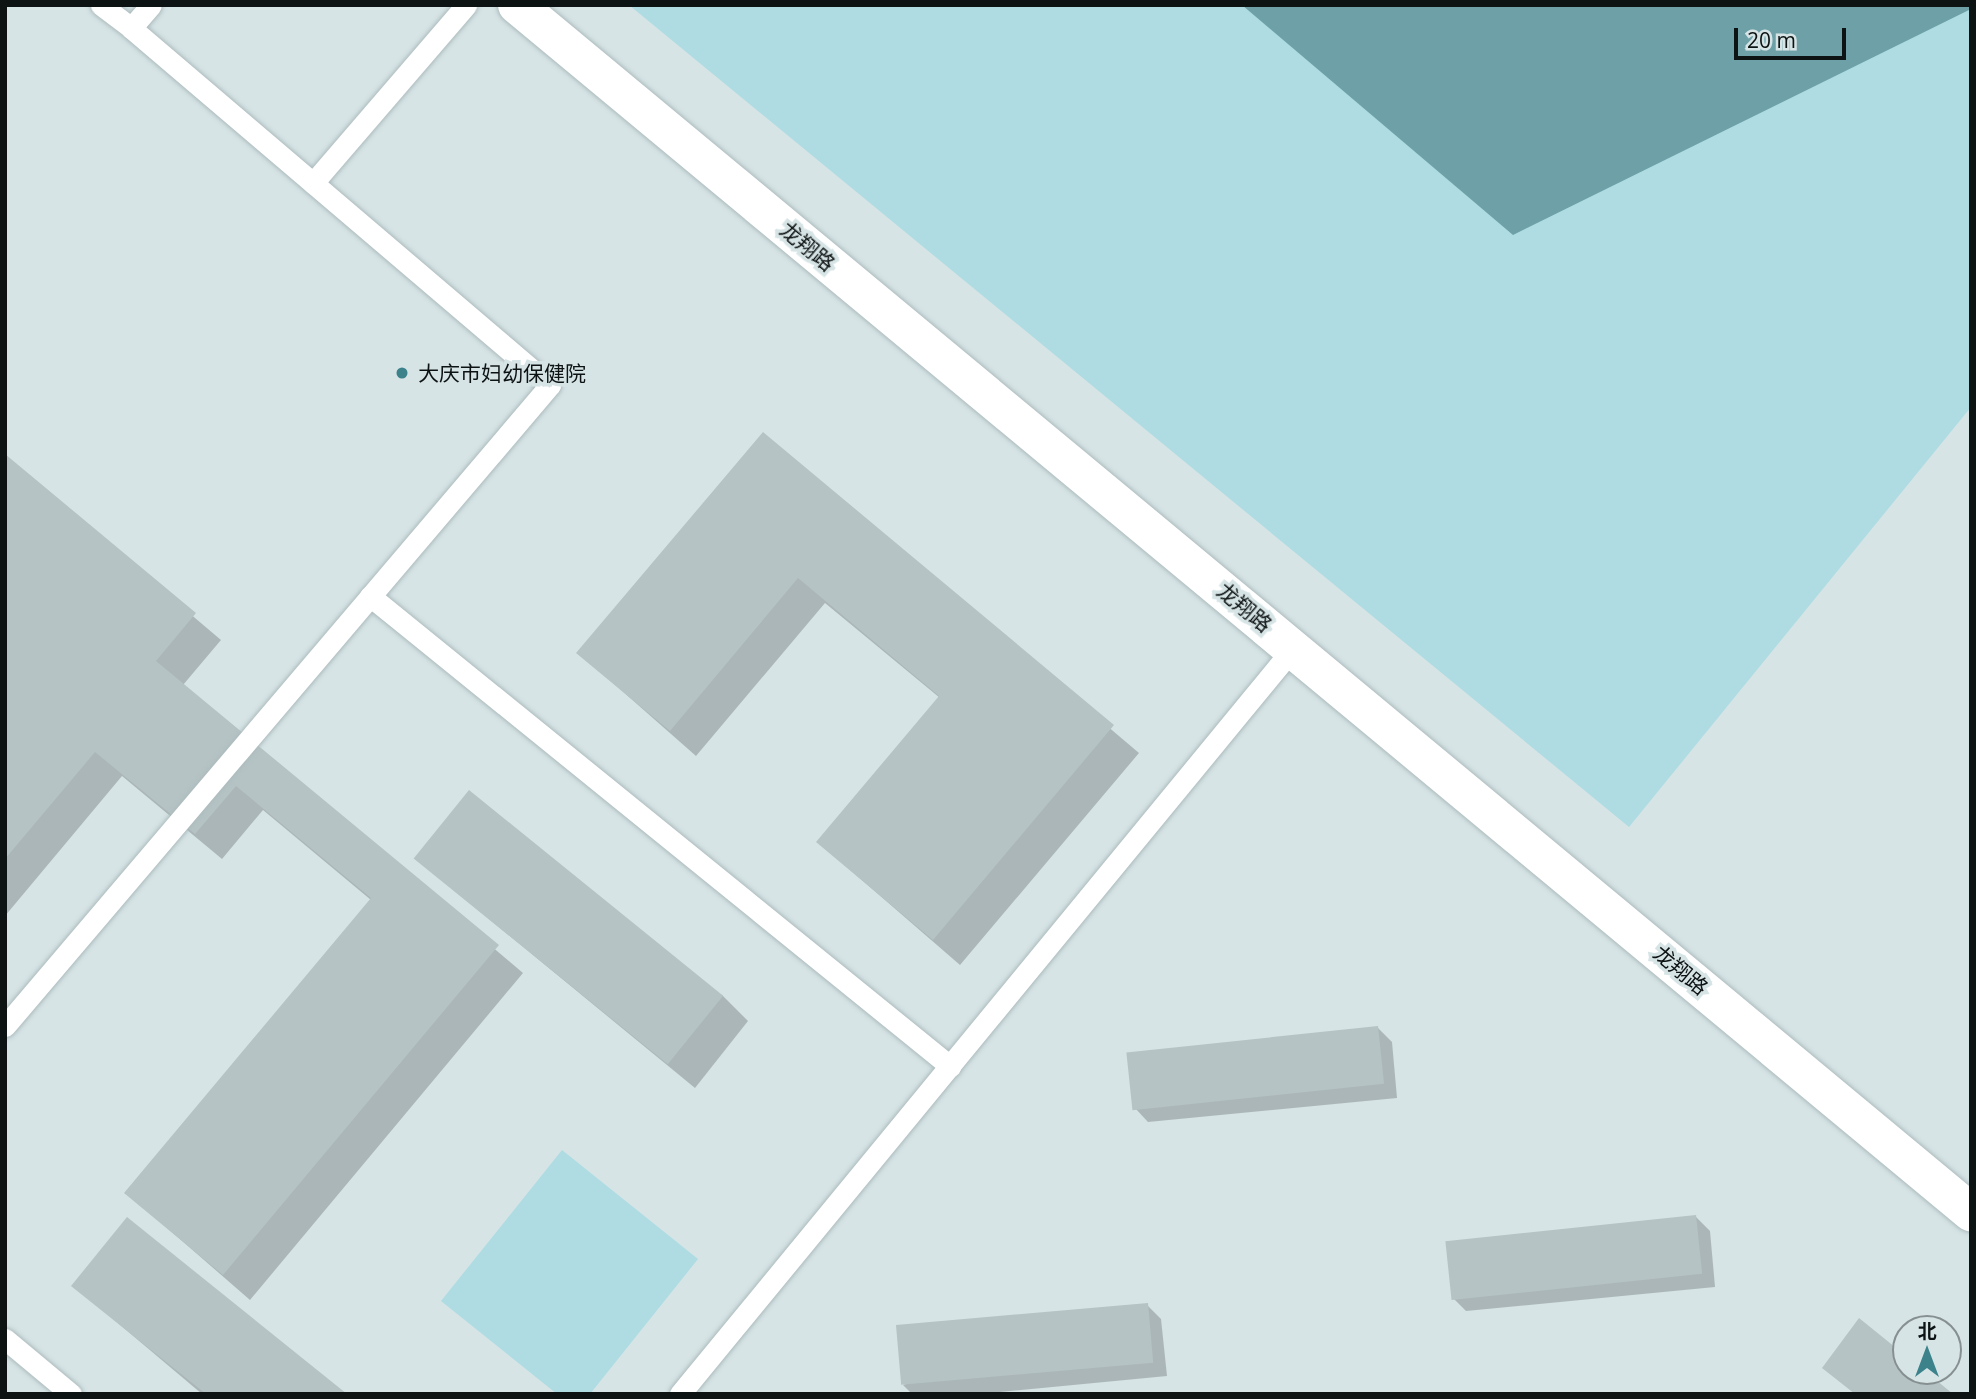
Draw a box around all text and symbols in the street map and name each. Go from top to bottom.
scale bar [1738,14,1850,58]
text: 20 m [1747,26,1796,54]
street label: 龙翔路 [776,216,840,276]
place label: 大庆市妇幼保健院 [418,360,586,386]
marker: 大庆市妇幼保健院 [392,363,412,383]
street label: 龙翔路 [1213,577,1277,637]
street label: 龙翔路 [1649,940,1713,1000]
north arrow [1892,1315,1962,1385]
text: 北 [1917,1318,1937,1344]

